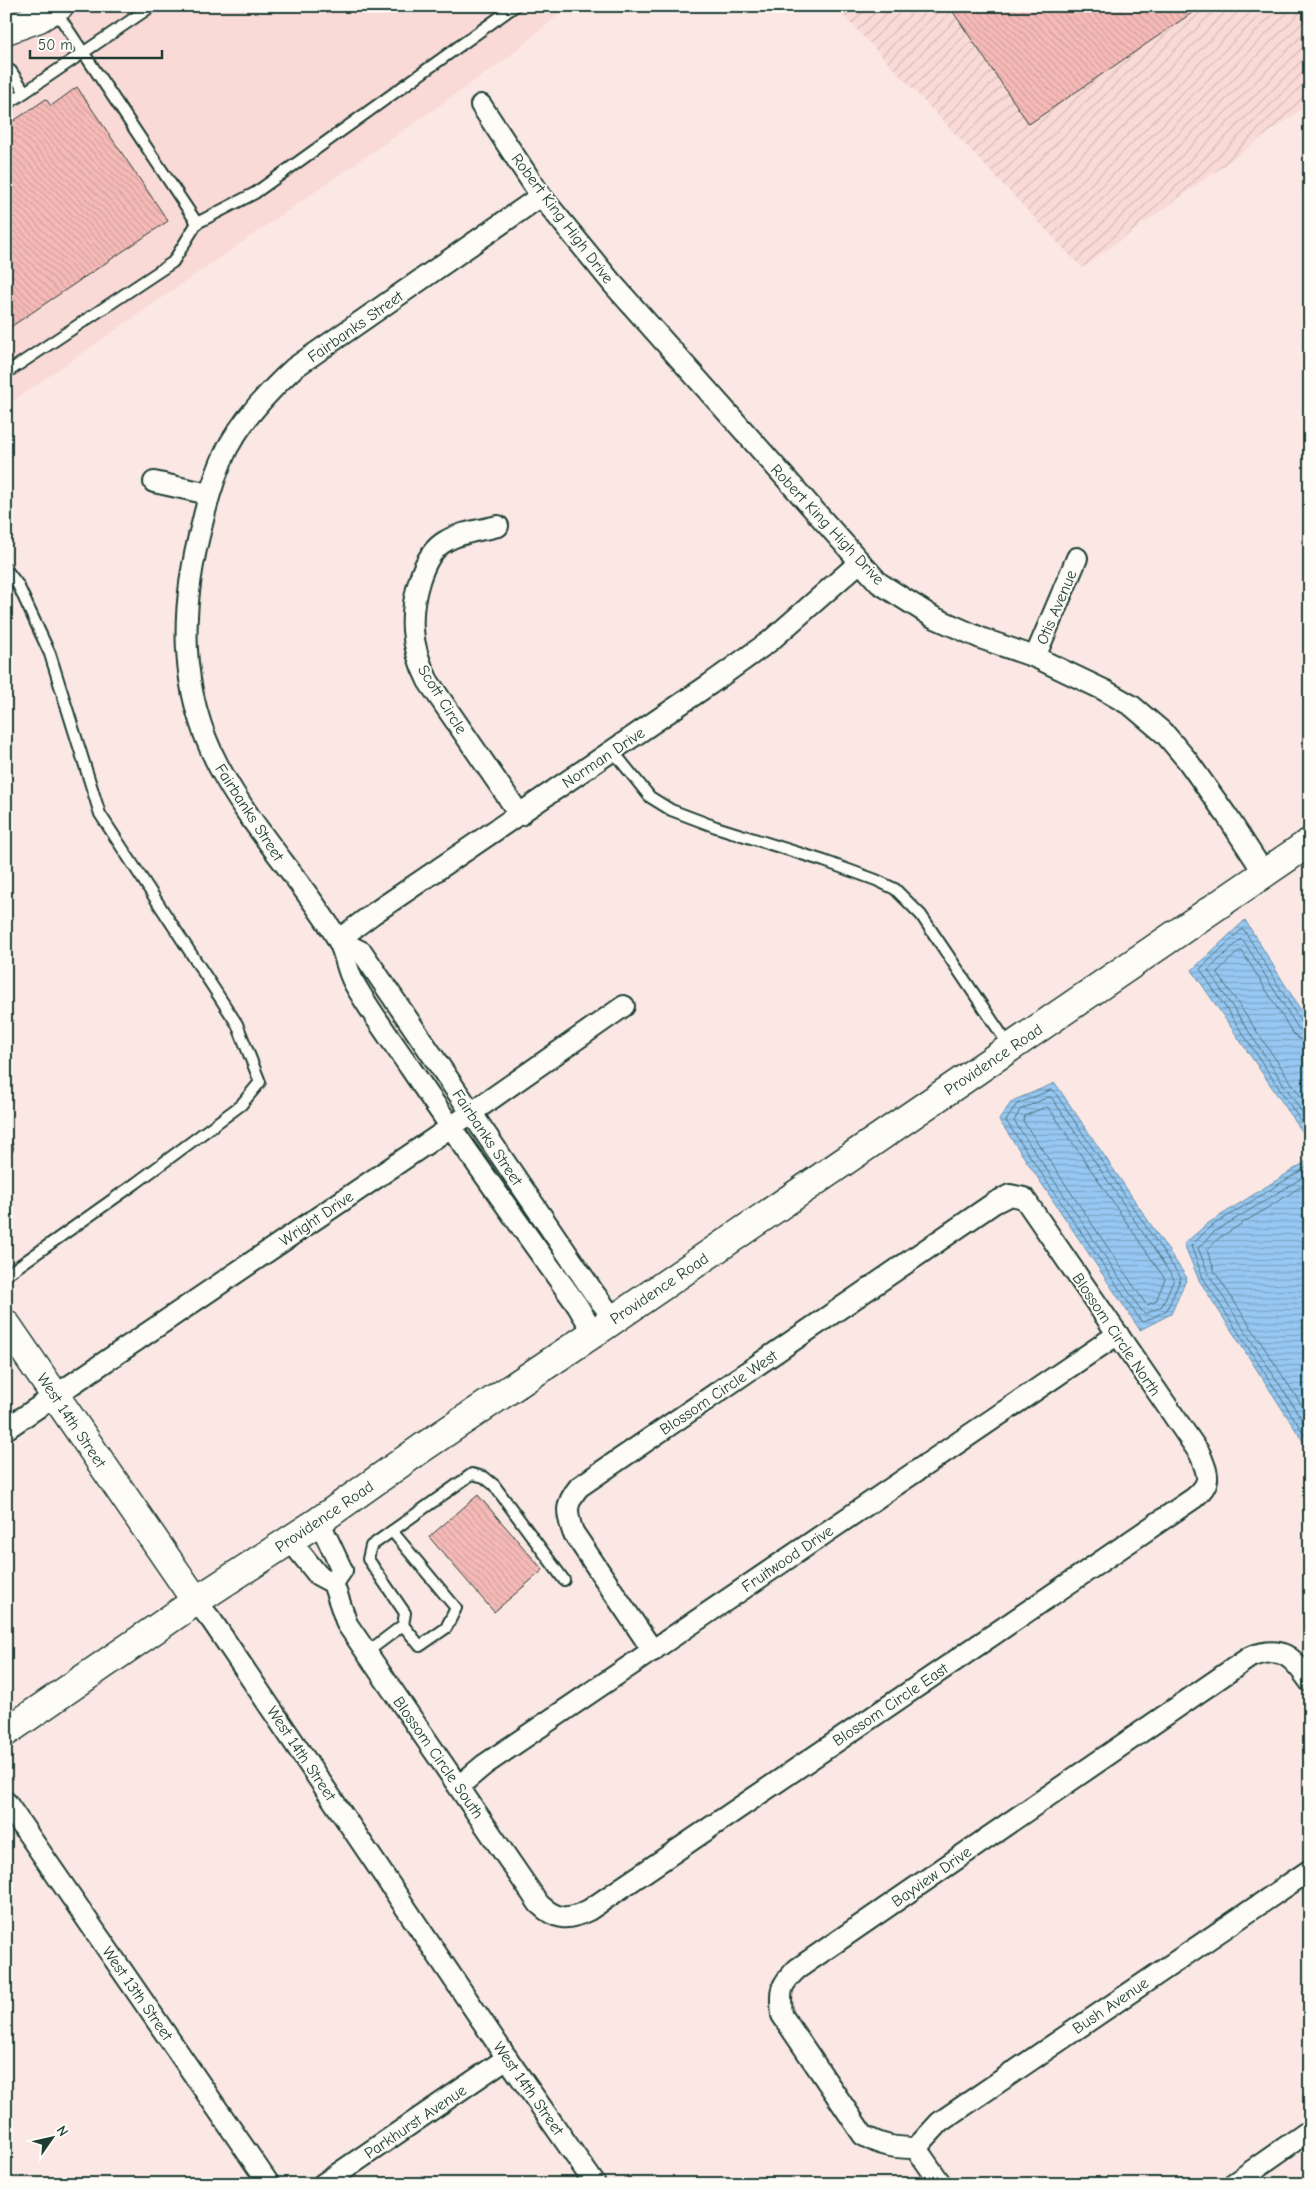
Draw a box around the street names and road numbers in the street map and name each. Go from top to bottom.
street label: Robert King High Drive [507,150,617,287]
street label: Fairbanks Street [305,287,407,366]
street label: Robert King High Drive [767,461,888,589]
street label: Otis Avenue [1033,567,1081,647]
street label: Scott Circle [414,662,470,737]
street label: Norman Drive [559,724,648,792]
street label: Fairbanks Street [211,761,287,865]
street label: Providence Road [941,1020,1046,1099]
street label: Fairbanks Street [448,1086,526,1189]
street label: Wright Drive [276,1188,357,1250]
street label: Providence Road [607,1249,712,1328]
street label: Blossom Circle North [1068,1270,1164,1399]
street label: Blossom Circle West [656,1347,781,1439]
street label: West 14th Street [33,1370,110,1472]
street label: Providence Road [272,1477,377,1556]
street label: Fruitwood Drive [738,1522,837,1596]
street label: Blossom Circle East [830,1659,952,1750]
street label: Blossom Circle South [389,1693,487,1822]
street label: West 14th Street [263,1703,340,1805]
street label: Bayview Drive [888,1843,975,1911]
street label: West 13th Street [98,1943,176,2044]
street label: Bush Avenue [1069,1974,1152,2038]
street label: West 14th Street [489,2038,567,2139]
street label: Parkhurst Avenue [361,2081,470,2163]

